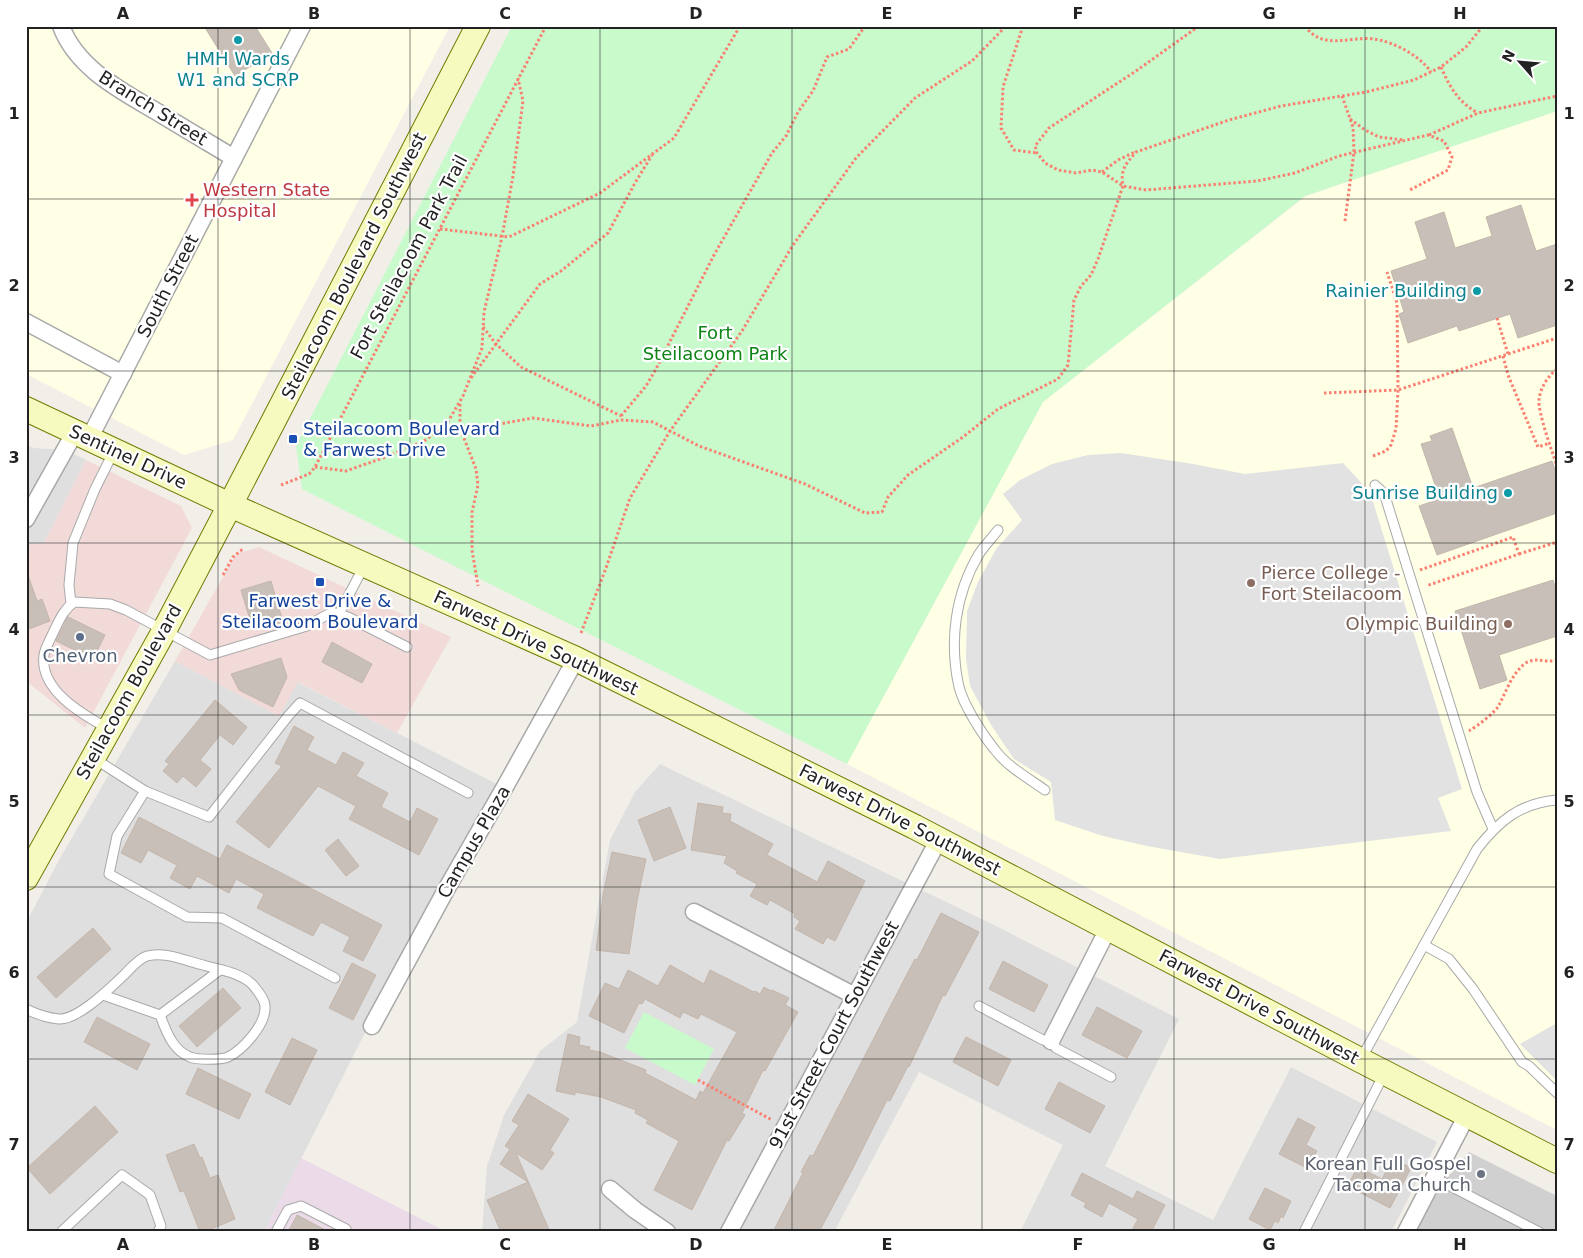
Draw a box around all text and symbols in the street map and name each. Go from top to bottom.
text: A [117,4,130,23]
text: B [308,4,320,23]
text: C [499,4,511,23]
text: D [689,4,703,23]
text: E [882,4,892,23]
text: F [1073,4,1083,23]
text: G [1262,4,1276,23]
text: H [1453,4,1467,23]
marker: HMH Wards W1 and SCRP [232,34,244,46]
north arrow [1496,38,1546,88]
text: N [1499,47,1518,65]
place label: HMH Wards W1 and SCRP [177,48,299,90]
street label: Branch Street [95,66,211,149]
text: 1 [8,104,20,123]
text: 1 [1563,104,1575,123]
street label: Steilacoom Boulevard Southwest [277,129,430,403]
street label: Fort Steilacoom Park Trail [346,151,471,362]
place label: Western State Hospital [203,179,330,221]
marker: Western State Hospital [185,193,199,207]
street label: South Street [133,231,203,341]
text: 2 [8,276,20,295]
text: 2 [1563,276,1575,295]
place label: Rainier Building [1325,280,1467,301]
marker: Rainier Building [1471,285,1483,297]
park label: Fort Steilacoom Park [643,322,788,364]
place label: Steilacoom Boulevard & Farwest Drive [303,418,500,460]
street label: Sentinel Drive [66,420,190,493]
marker: Steilacoom Boulevard & Farwest Drive [287,433,299,445]
text: 3 [8,448,20,467]
text: 3 [1563,448,1575,467]
place label: Sunrise Building [1352,482,1498,503]
marker: Sunrise Building [1502,487,1514,499]
place label: Pierce College - Fort Steilacoom [1261,562,1402,604]
marker: Farwest Drive & Steilacoom Boulevard [314,576,326,588]
marker: Pierce College - Fort Steilacoom [1245,577,1257,589]
street label: Farwest Drive Southwest [431,586,642,699]
place label: Farwest Drive & Steilacoom Boulevard [222,590,418,632]
street label: Steilacoom Boulevard [72,601,185,783]
place label: Olympic Building [1346,613,1498,634]
marker: Olympic Building [1502,618,1514,630]
text: 4 [8,620,20,639]
text: 4 [1563,620,1575,639]
marker: Chevron [74,631,86,643]
place label: Chevron [42,645,118,666]
street label: Farwest Drive Southwest [796,760,1004,880]
street label: Campus Plaza [433,782,514,902]
text: 5 [8,792,20,811]
text: 5 [1563,792,1575,811]
street label: 91st Street Court Southwest [764,917,903,1152]
street label: Farwest Drive Southwest [1156,945,1363,1068]
text: 6 [8,963,20,982]
text: 6 [1563,963,1575,982]
text: 7 [8,1135,20,1154]
text: 7 [1563,1135,1575,1154]
place label: Korean Full Gospel Tacoma Church [1305,1153,1471,1195]
marker: Korean Full Gospel Tacoma Church [1475,1168,1487,1180]
text: A [117,1235,130,1254]
text: B [308,1235,320,1254]
text: C [499,1235,511,1254]
text: D [689,1235,703,1254]
text: E [882,1235,892,1254]
text: F [1073,1235,1083,1254]
text: G [1262,1235,1276,1254]
text: H [1453,1235,1467,1254]

